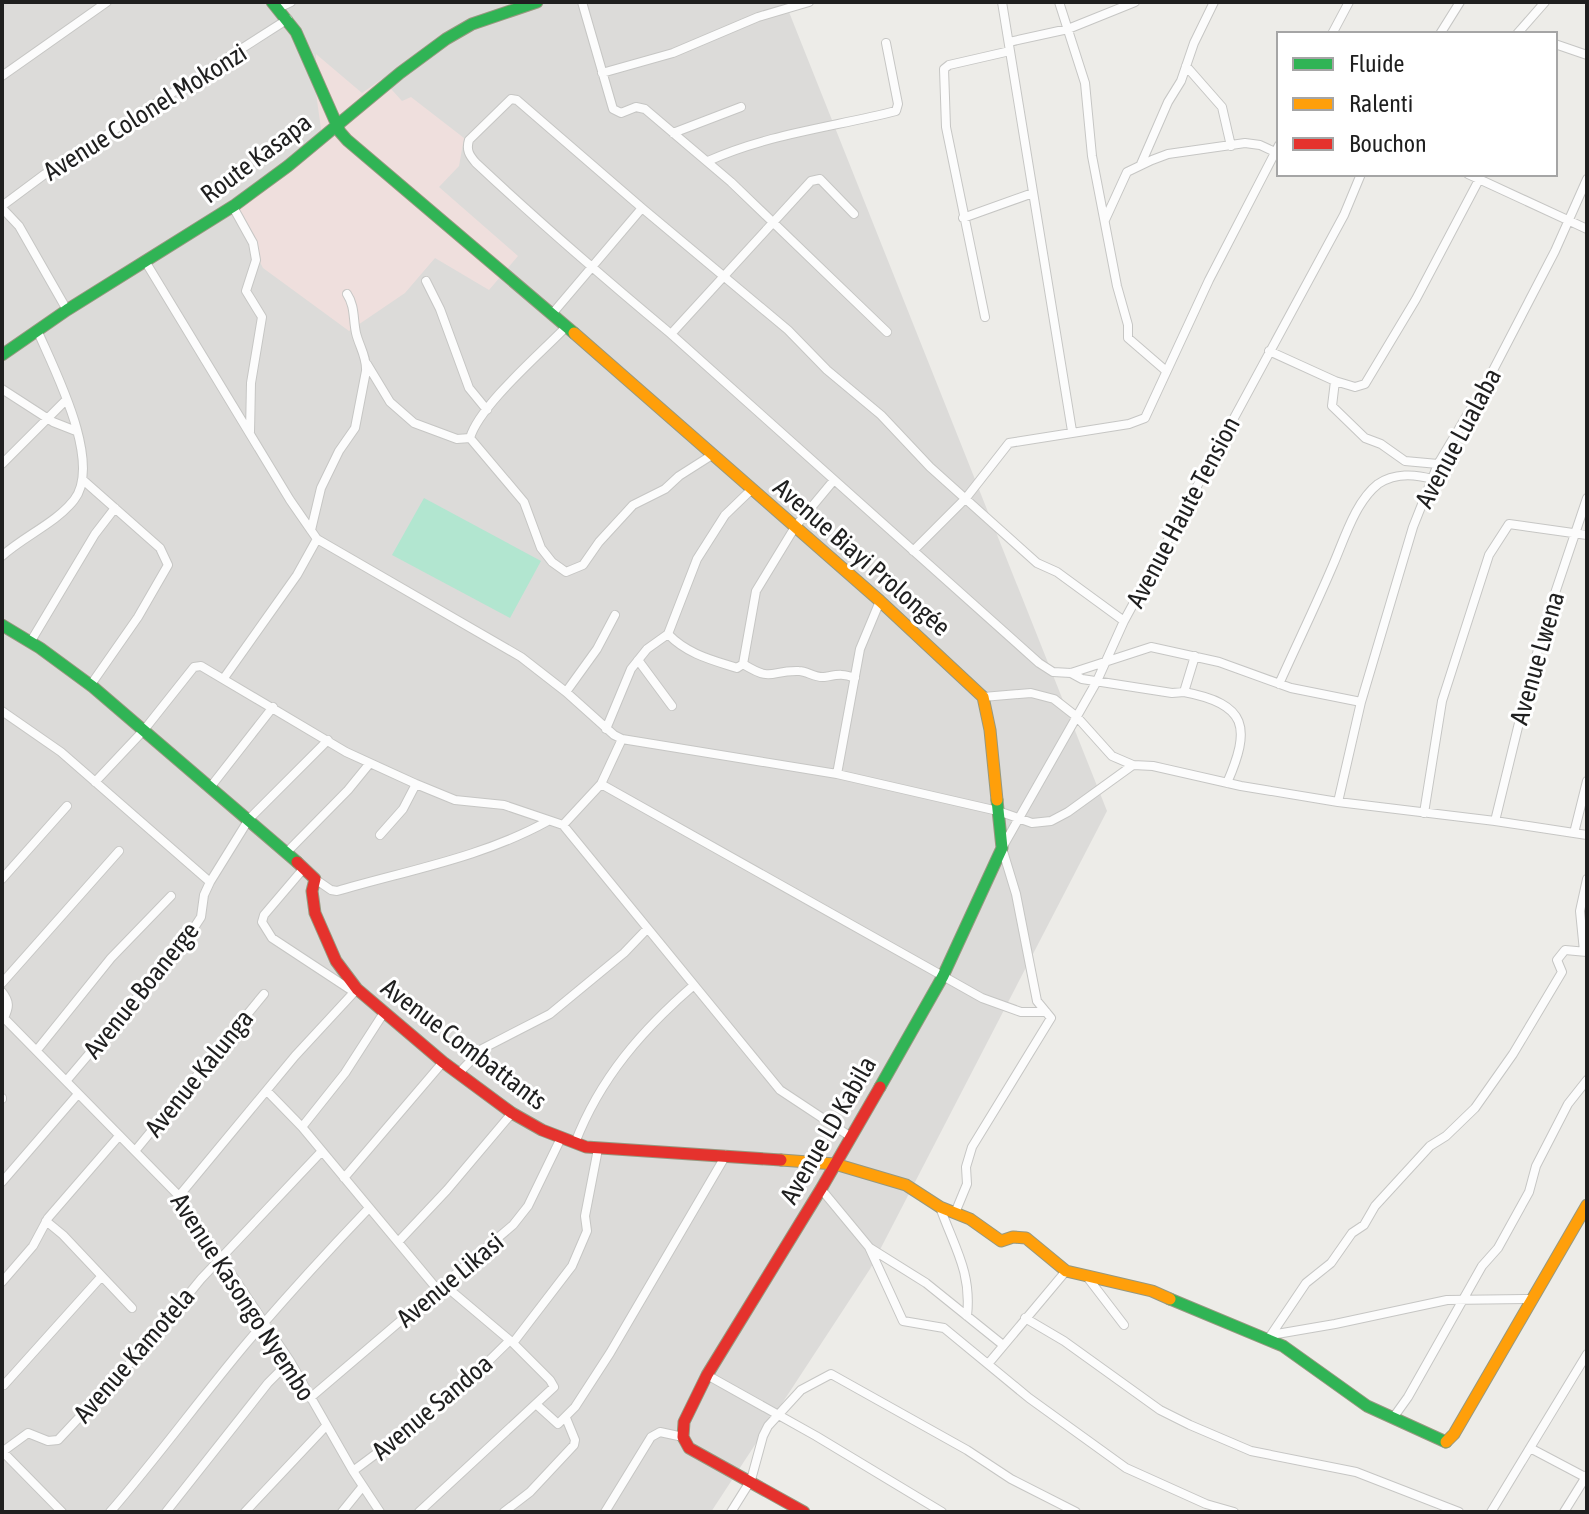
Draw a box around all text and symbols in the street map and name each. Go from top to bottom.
legend [1277,32,1557,176]
street label: Avenue Colonel Mokonzi [38,37,252,187]
text: Fluide [1349,50,1404,77]
text: Ralenti [1349,90,1413,117]
street label: Route Kasapa [195,107,317,209]
text: Bouchon [1349,130,1427,157]
street label: Avenue Lualaba [1409,363,1507,513]
street label: Avenue Haute Tension [1120,411,1246,613]
street label: Avenue Biayi Prolongée [767,472,957,642]
street label: Avenue Lwena [1504,588,1570,728]
street label: Avenue Boanerge [77,916,205,1064]
street label: Avenue Combattants [376,972,552,1116]
street label: Avenue Kalunga [139,1003,259,1143]
street label: Avenue LD Kabila [774,1051,882,1209]
street label: Avenue Kasongo Nyembo [165,1188,321,1406]
street label: Avenue Likasi [390,1227,510,1333]
street label: Avenue Kamotela [67,1281,201,1429]
street label: Avenue Sandoa [366,1348,498,1466]

